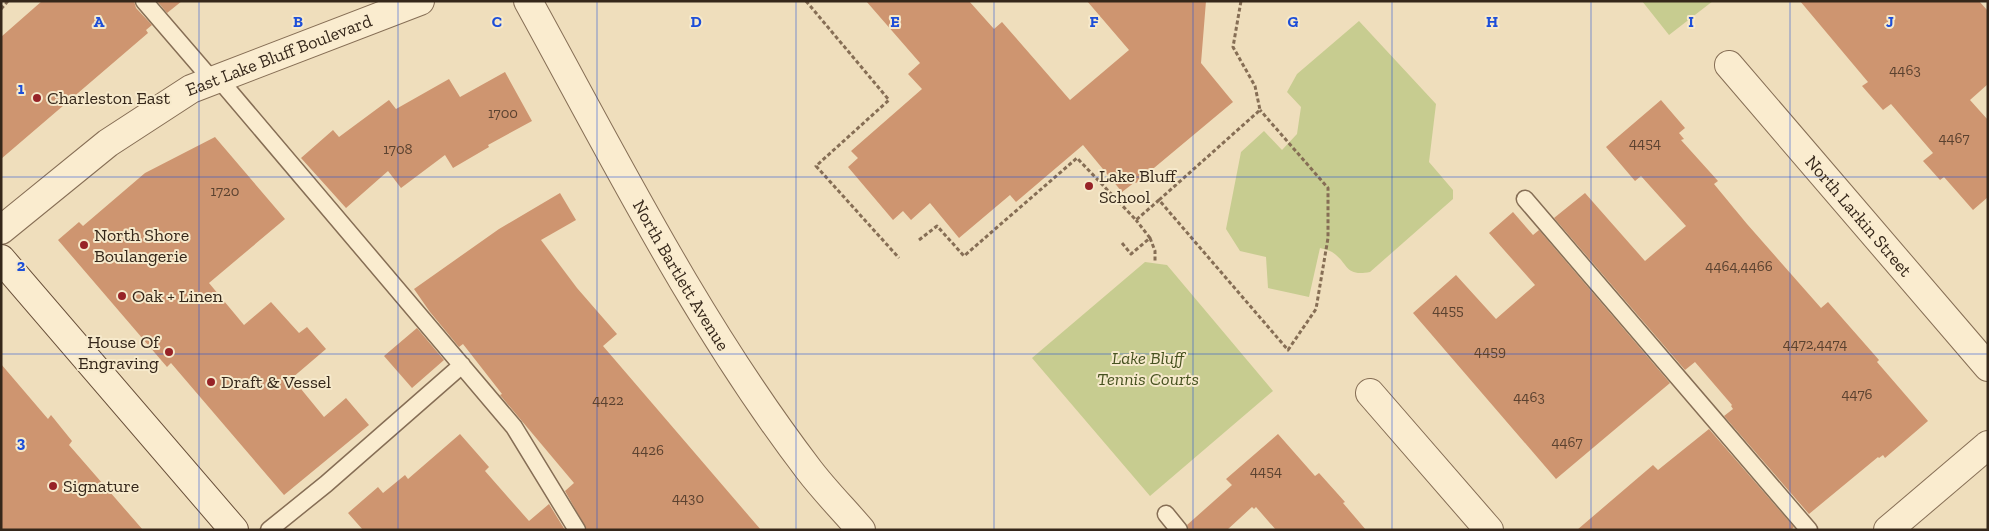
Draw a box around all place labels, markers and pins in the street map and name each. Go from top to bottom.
place label: Charleston East [47,87,170,109]
marker: Charleston East [31,92,43,104]
place label: Lake Bluff School [1099,165,1178,208]
marker: Lake Bluff School [1083,180,1095,192]
place label: North Shore Boulangerie [94,224,189,267]
marker: North Shore Boulangerie [78,239,90,251]
place label: Oak + Linen [132,285,223,307]
marker: Oak + Linen [116,290,128,302]
place label: House Of Engraving [78,331,160,374]
marker: House Of Engraving [163,346,175,358]
place label: Draft & Vessel [221,371,331,393]
marker: Draft & Vessel [205,376,217,388]
place label: Signature [63,475,139,497]
marker: Signature [47,480,59,492]

